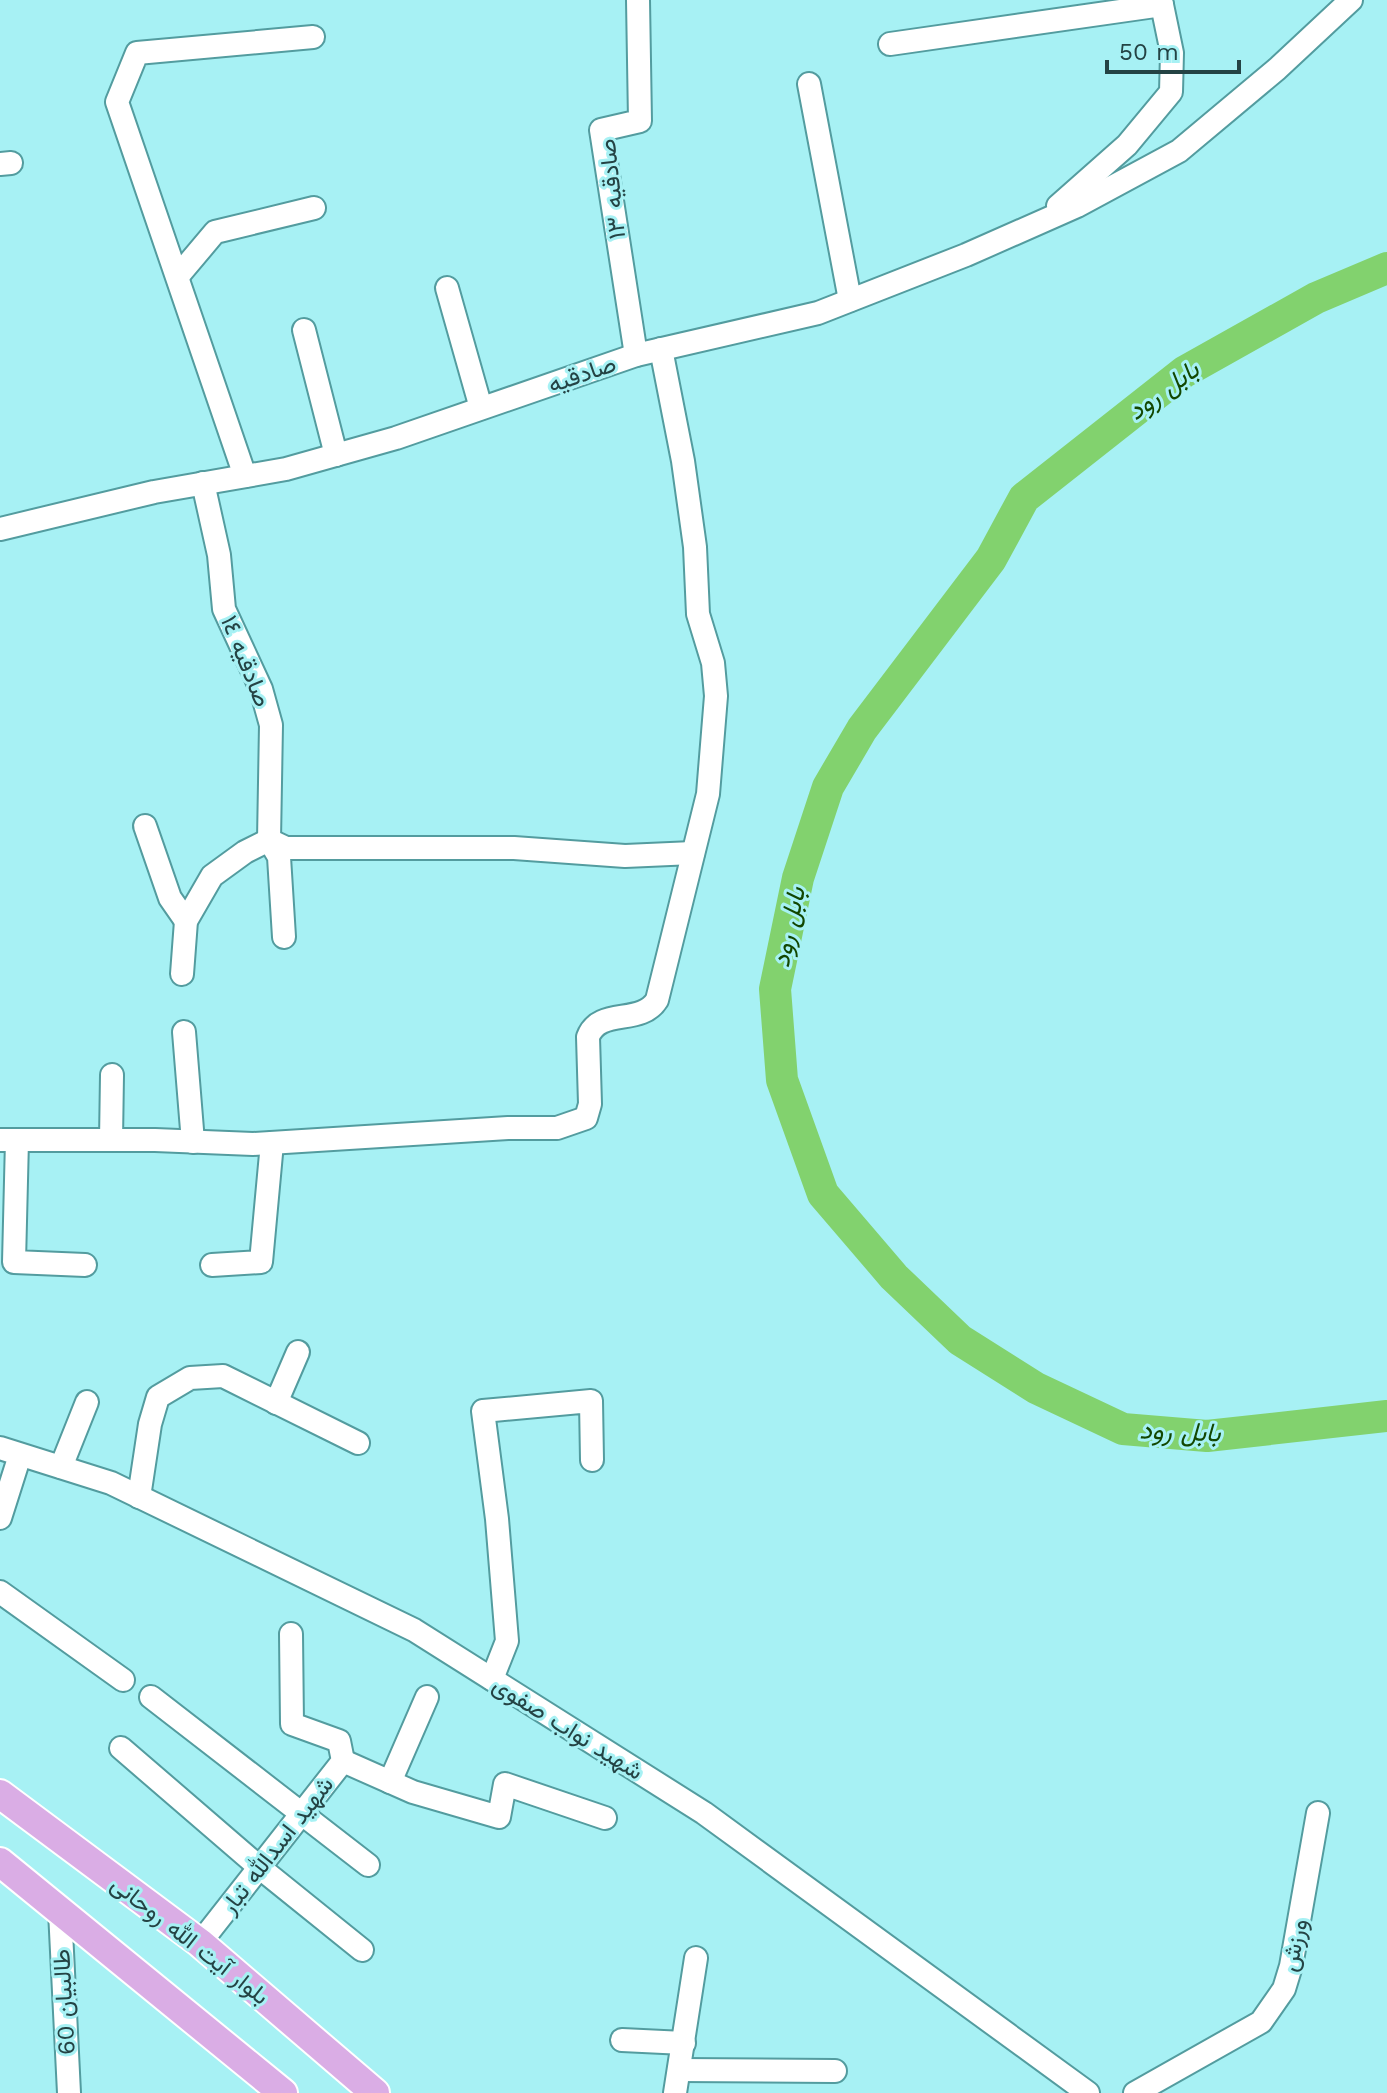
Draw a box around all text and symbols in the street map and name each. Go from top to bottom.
scale bar [1107,24,1239,74]
text: 50 m [1119,38,1179,66]
street label: صادقیه ۱۳ [593,137,631,241]
street label: صادقیه [544,349,620,399]
water label: بابل رود [1121,353,1206,427]
street label: صادقيه ١٤ [215,611,277,711]
water label: بابل رود [765,883,812,970]
water label: بابل رود [1139,1415,1222,1448]
street label: شهید نواب صفوی [487,1670,649,1786]
street label: شهید اسدالله تبار [214,1771,340,1921]
street label: بلوار آیت الله روحانی [105,1870,274,2011]
street label: ورزش [1275,1916,1314,1974]
street label: طالبیان 60 [47,1948,81,2056]

